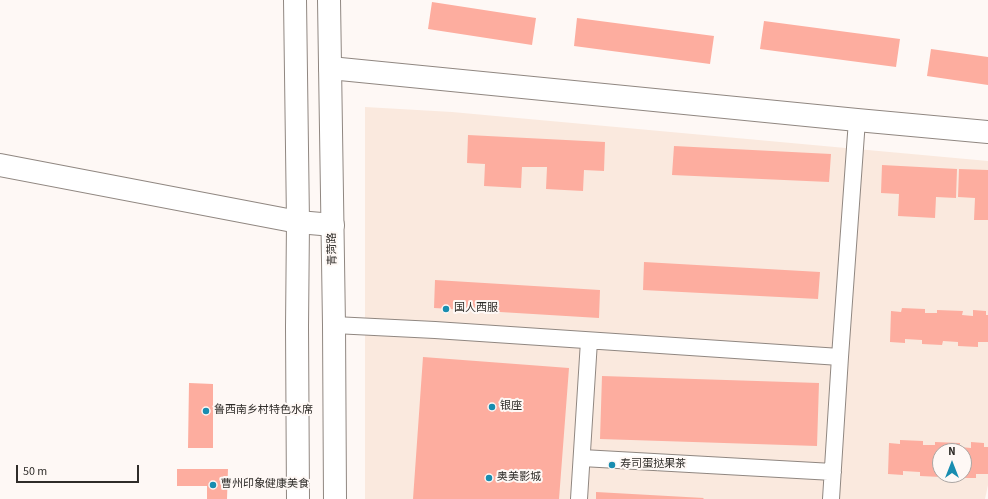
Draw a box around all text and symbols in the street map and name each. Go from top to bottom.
street label: 青菏路 [326,232,340,266]
place label: 国人西服 [454,302,498,316]
marker: 国人西服 [441,304,451,314]
place label: 银座 [500,400,522,414]
marker: 银座 [487,402,497,412]
place label: 鲁西南乡村特色水席 [214,404,313,418]
marker: 鲁西南乡村特色水席 [201,406,211,416]
north arrow [932,443,972,483]
text: N [948,444,956,459]
scale bar [18,457,141,483]
place label: 寿司蛋挞果茶 [620,458,686,472]
marker: 寿司蛋挞果茶 [607,460,617,470]
text: 50 m [23,463,47,480]
place label: 奥美影城 [497,471,541,485]
marker: 奥美影城 [484,473,494,483]
place label: 曹州印象健康美食 [221,478,309,492]
marker: 曹州印象健康美食 [208,480,218,490]

